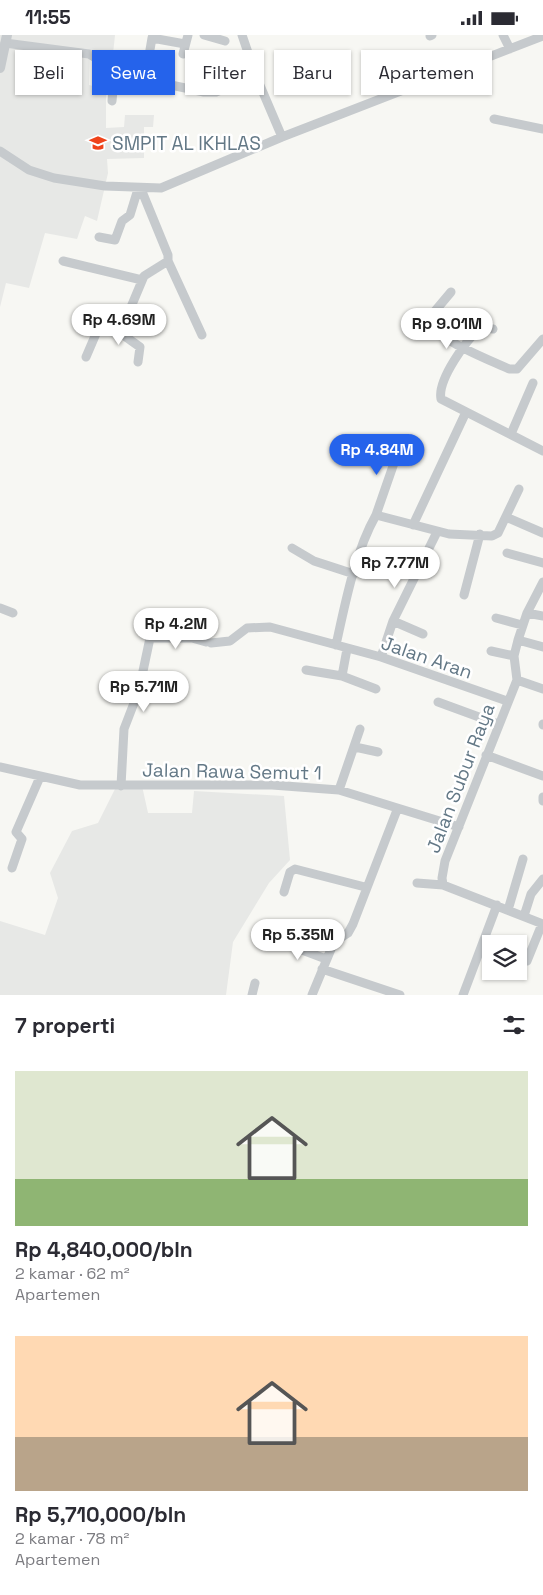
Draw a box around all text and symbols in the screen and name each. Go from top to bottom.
text: 11:55 [25,5,71,30]
chip: Beli [15,50,82,95]
chip: Sewa [92,50,175,95]
chip: Filter [185,50,264,95]
chip: Baru [274,50,351,95]
chip: Apartemen [361,50,492,95]
place label: SMPIT AL IKHLAS [112,131,261,156]
school or university icon: SMPIT AL IKHLAS [88,133,108,153]
pin: Rp 4.69M [67,303,171,346]
pin: Rp 9.01M [395,307,499,350]
text: Rp 4.69M [82,309,156,330]
text: Rp 9.01M [412,313,482,334]
pin: Rp 4.84M [325,433,429,476]
text: Rp 4.84M [340,439,414,460]
pin: Rp 7.77M [343,547,447,589]
text: Rp 7.77M [361,552,429,573]
pin: Rp 4.2M [130,607,222,650]
text: Rp 4.2M [145,613,207,634]
street label: Jalan Aran [378,630,476,685]
pin: Rp 5.71M [92,671,196,713]
text: Rp 5.71M [110,676,178,697]
street label: Jalan Subur Raya [420,700,501,857]
street label: Jalan Rawa Semut 1 [142,757,322,786]
pin: Rp 5.35M [246,919,350,961]
text: Rp 5.35M [262,924,334,945]
map controls [482,935,527,980]
button: layers [482,935,527,980]
icon: filters [500,1011,528,1039]
text: 7 properti [15,1012,115,1039]
icon: home [227,1103,317,1193]
text: Rp 4,840,000/bln [15,1236,193,1263]
text: 2 kamar · 62 m² [15,1263,130,1284]
text: Apartemen [15,1284,100,1305]
icon: home [227,1368,317,1458]
text: Rp 5,710,000/bln [15,1501,186,1528]
text: 2 kamar · 78 m² [15,1528,129,1549]
text: Apartemen [15,1549,100,1570]

